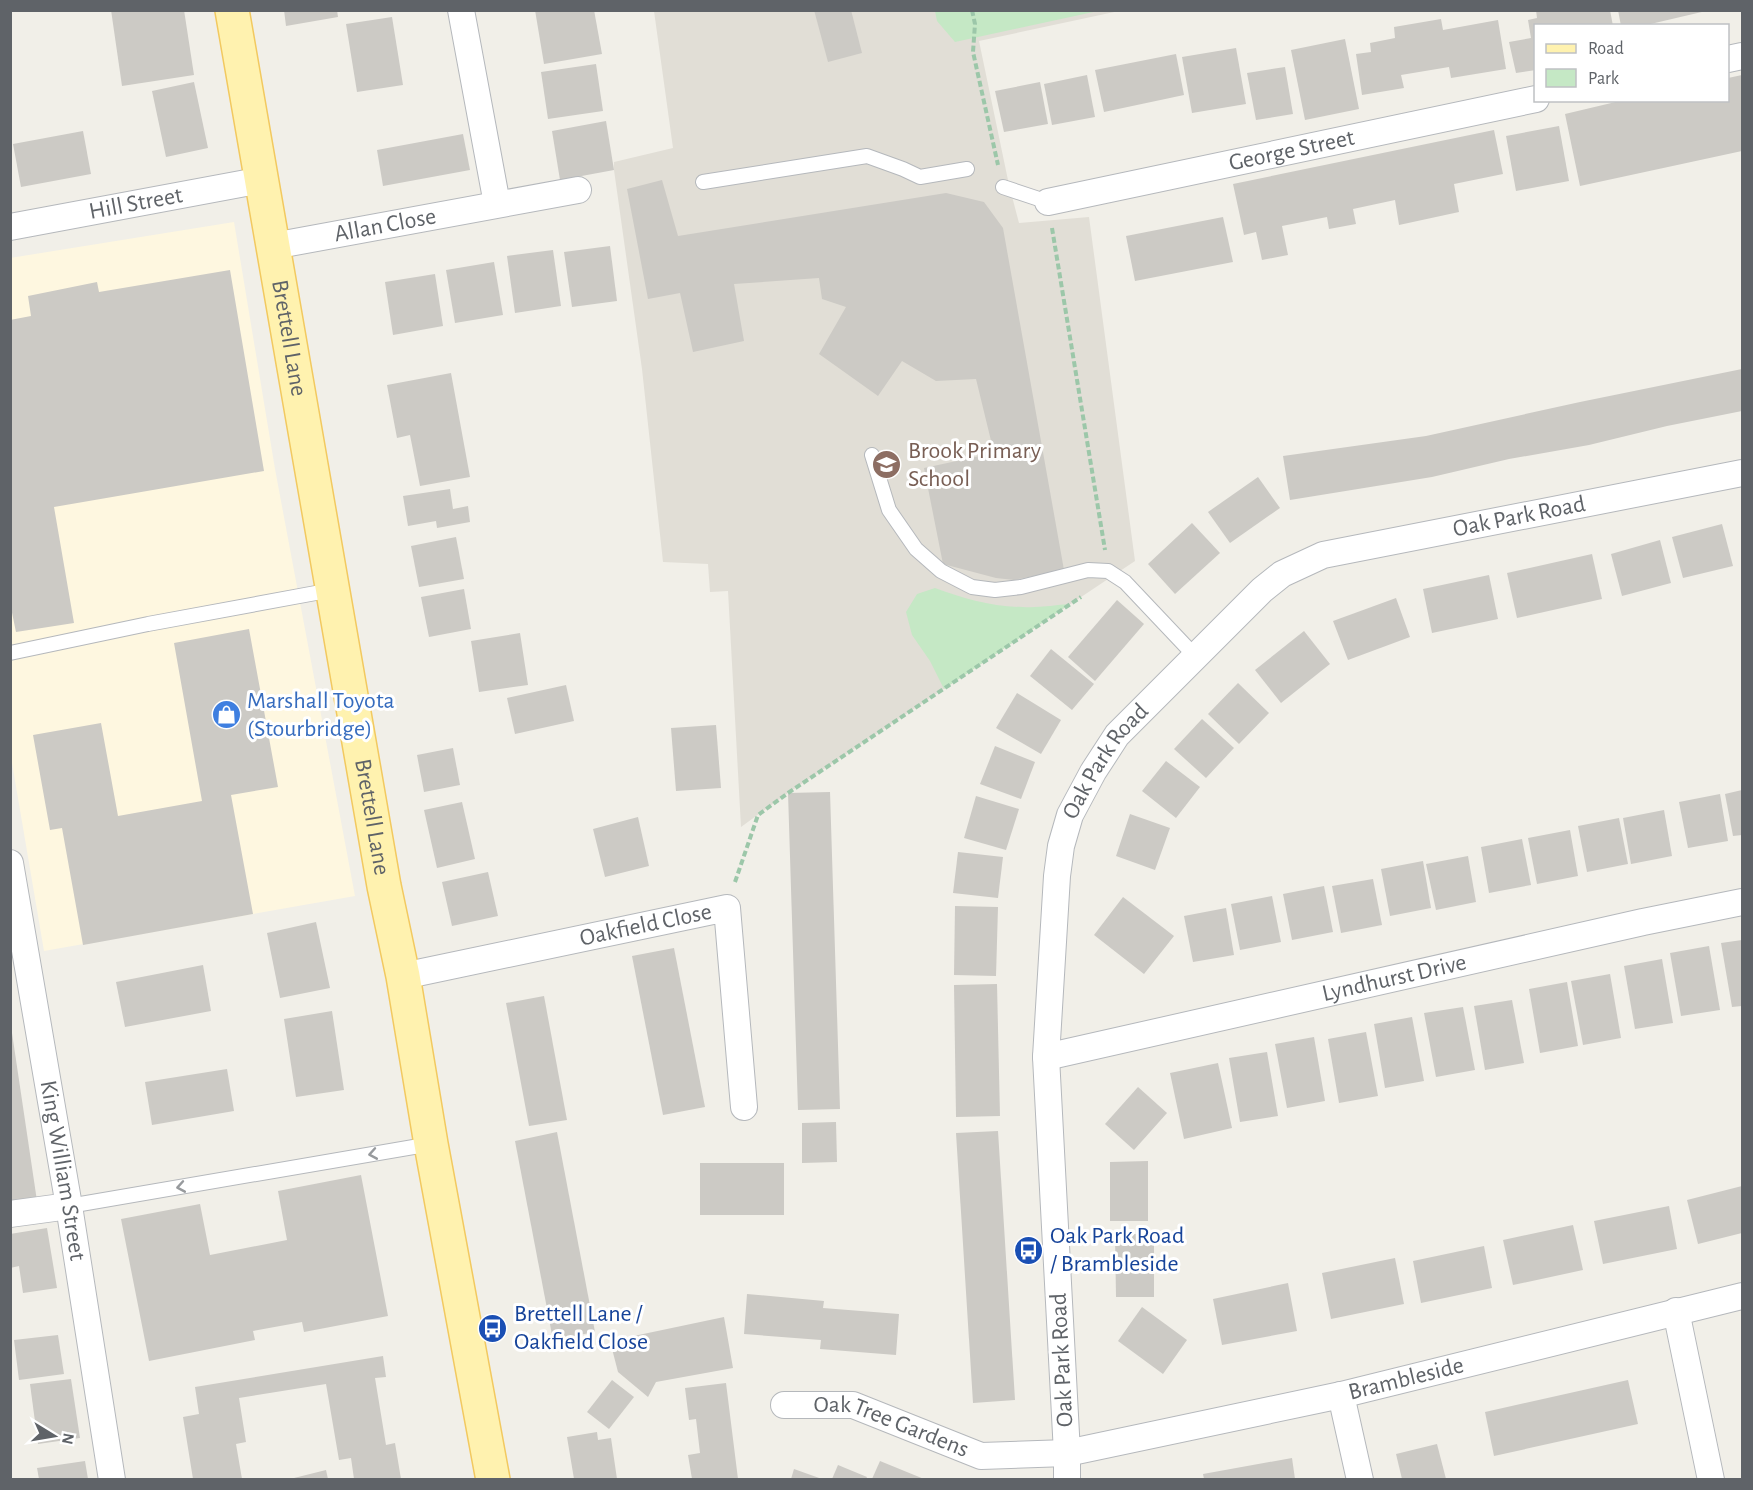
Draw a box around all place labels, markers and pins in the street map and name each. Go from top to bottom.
place label: Brook Primary School [908,439,1041,491]
school or university icon: Brook Primary School [871,449,903,481]
place label: Marshall Toyota (Stourbridge) [247,689,395,741]
shop icon: Marshall Toyota (Stourbridge) [210,699,242,731]
place label: Oak Park Road / Brambleside [1050,1224,1184,1276]
bus stop icon: Oak Park Road / Brambleside [1013,1234,1045,1266]
place label: Brettell Lane / Oakfield Close [514,1302,648,1354]
bus stop icon: Brettell Lane / Oakfield Close [477,1312,509,1344]

